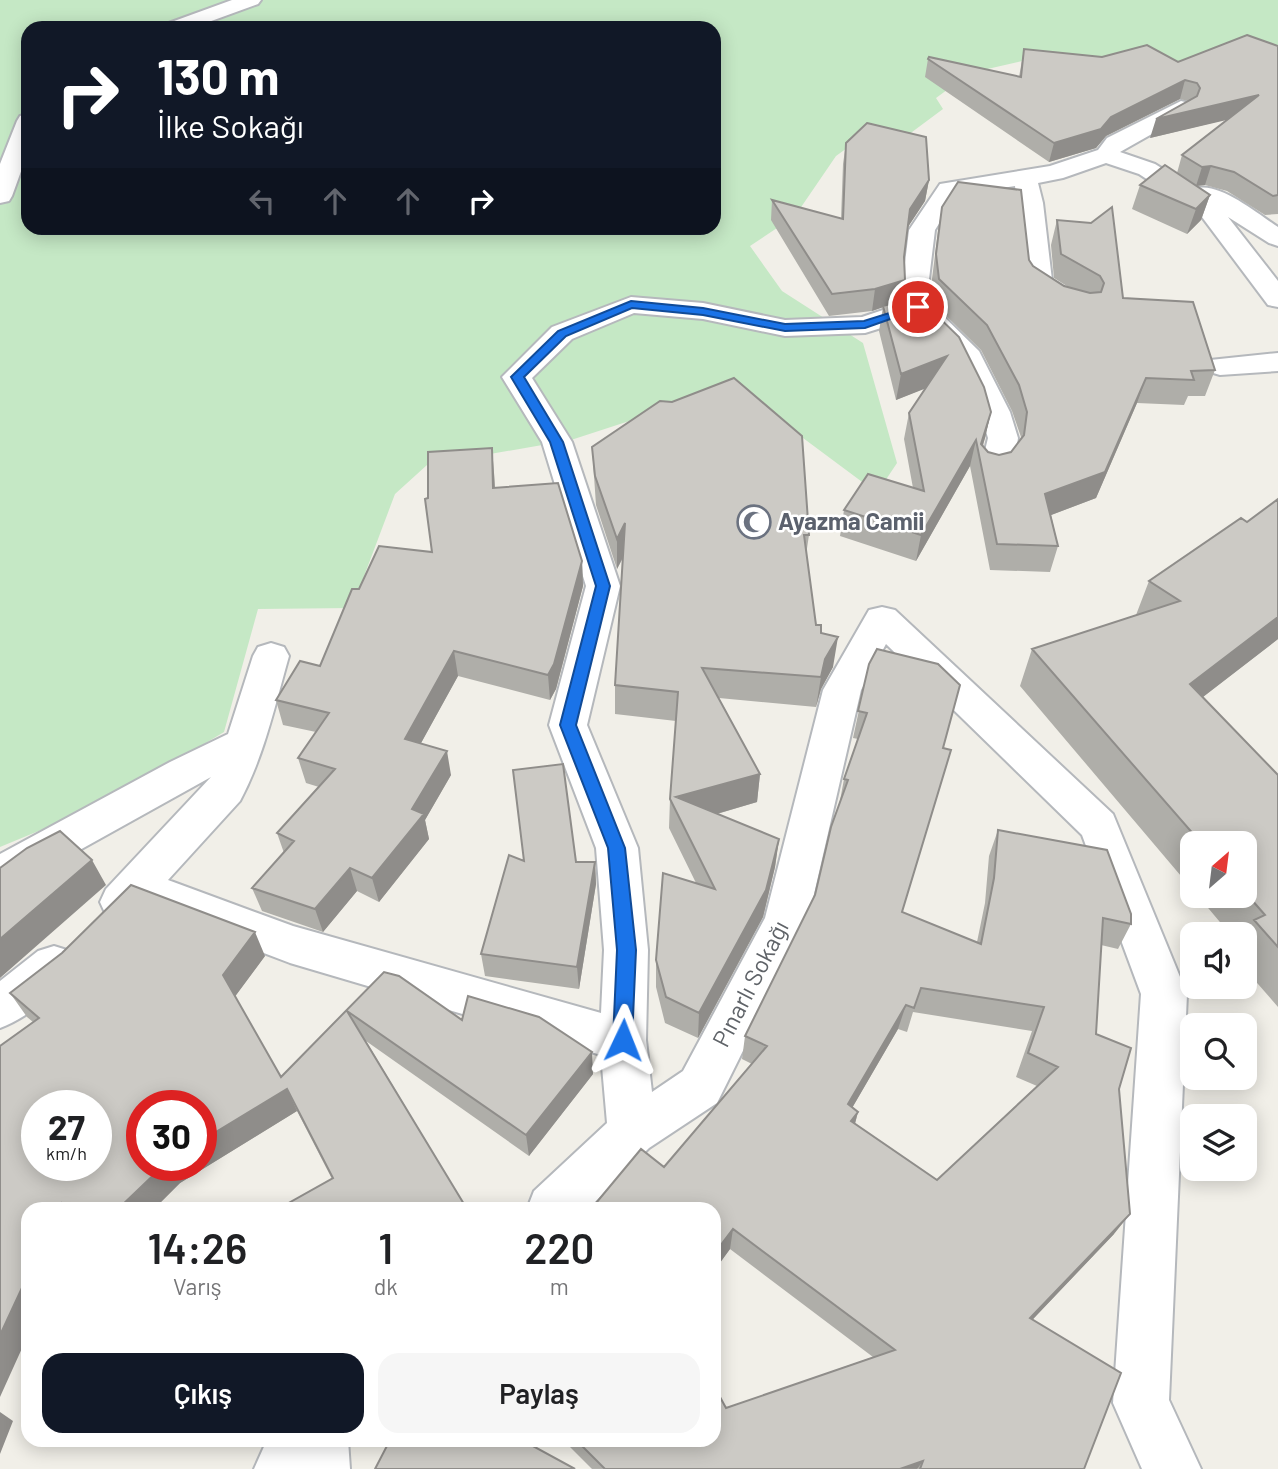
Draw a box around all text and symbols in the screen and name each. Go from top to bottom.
text: 130 m [157,46,279,105]
icon: right [42,49,133,140]
text: İlke Sokağı [157,106,304,144]
icon: left [243,182,281,220]
icon: ahead [316,182,354,220]
icon: ahead [389,182,427,220]
icon: right [462,182,500,220]
pin [888,277,948,337]
icon: arrive [899,288,937,326]
mosque icon: Ayazma Camii [735,503,773,541]
place label: Ayazma Camii [778,506,924,535]
north arrow [1180,831,1256,908]
map controls [1180,831,1257,1181]
street label: Pınarlı Sokağı [705,915,794,1051]
button: sound [1180,922,1257,999]
position arrow [586,1003,660,1077]
button: search [1180,1013,1257,1090]
speed limit sign: 30 [126,1090,217,1181]
button: layers [1180,1104,1257,1181]
text: 27 [48,1105,85,1147]
text: km/h [46,1142,87,1164]
text: 14:26 [148,1222,247,1272]
text: 1 [378,1222,393,1272]
text: 220 [524,1222,594,1272]
text: Varış [173,1272,222,1300]
text: dk [374,1272,398,1300]
text: m [550,1272,569,1300]
button: Çıkış [42,1353,364,1433]
button: Paylaş [378,1353,700,1433]

